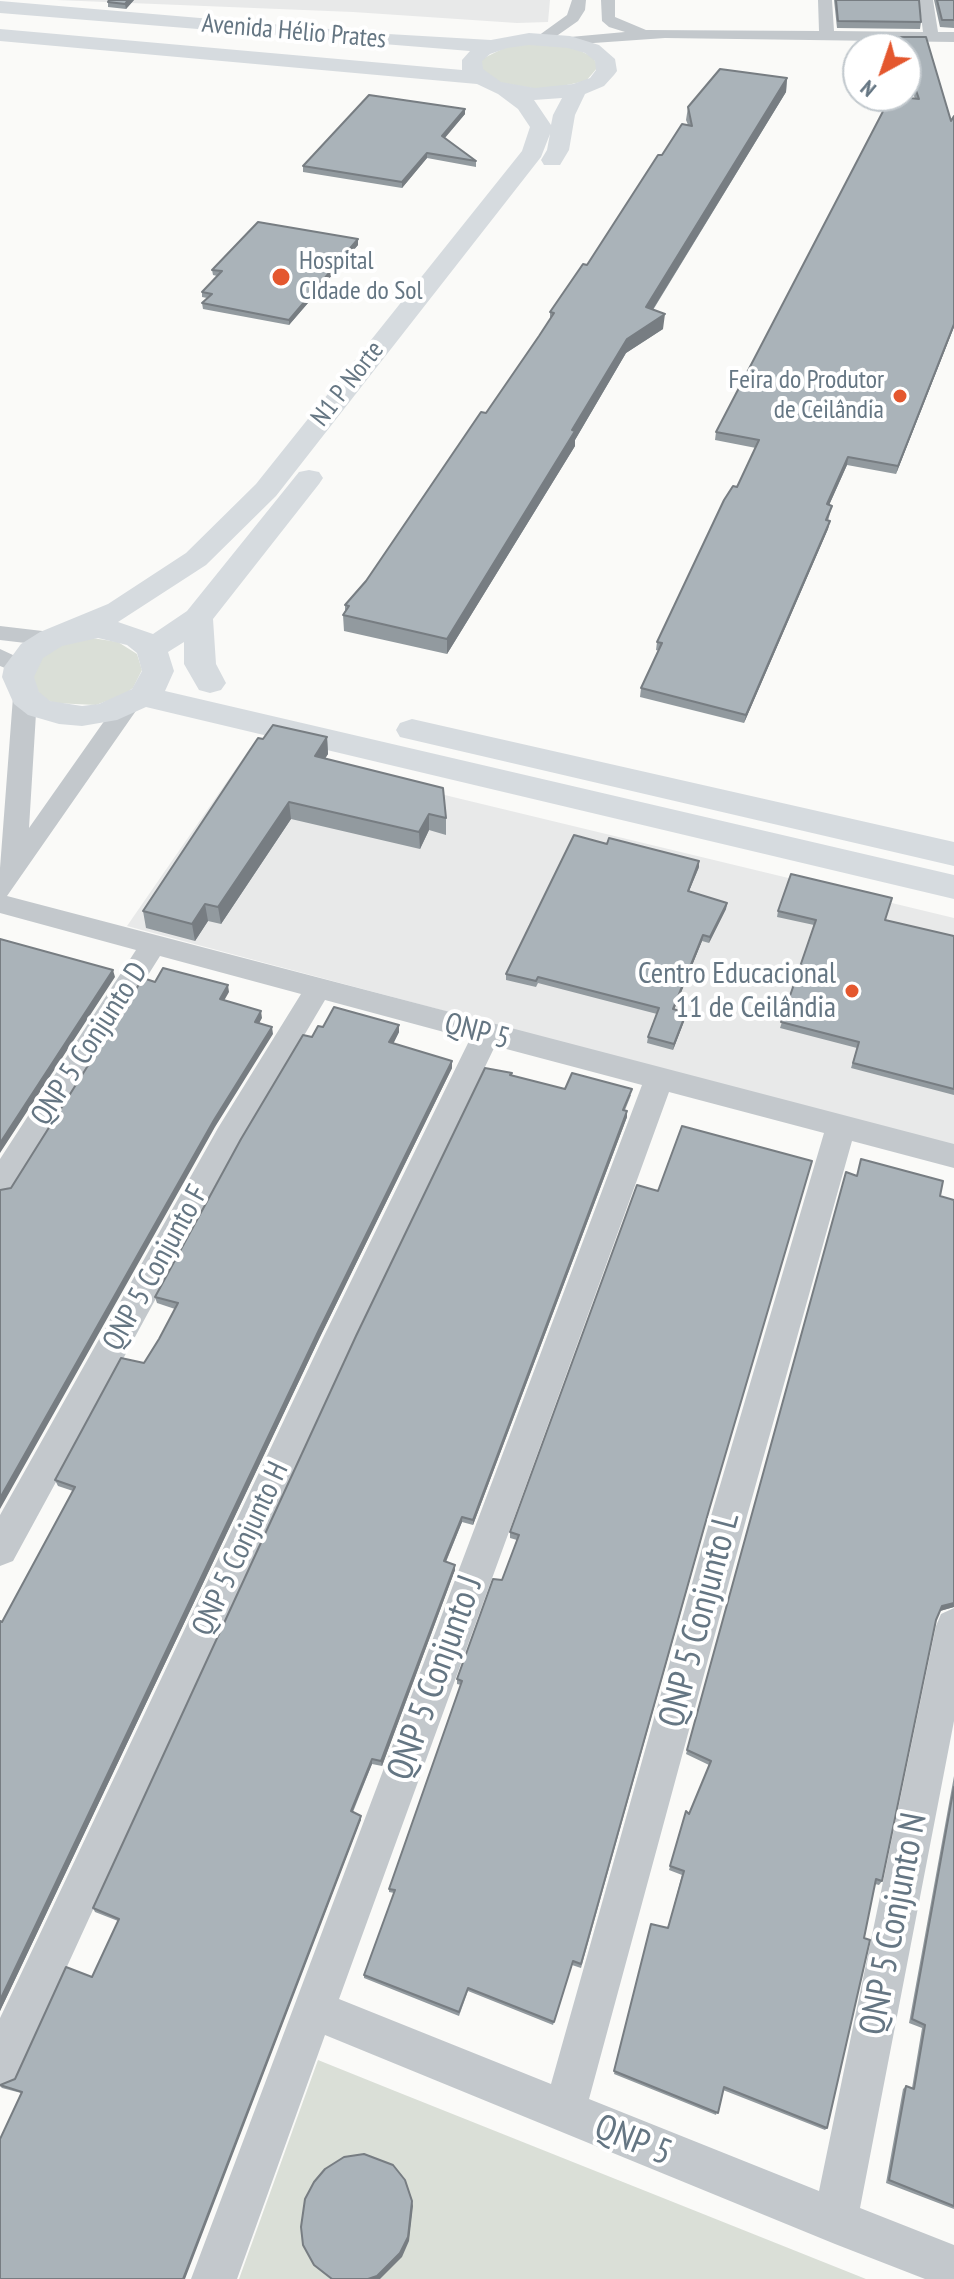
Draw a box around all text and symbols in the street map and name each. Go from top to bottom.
street label: Avenida Hélio Prates [201,8,387,56]
north arrow [842,32,922,112]
text: N [854,74,881,103]
place label: Hospital CIdade do Sol [299,246,423,308]
marker: Hospital CIdade do Sol [270,266,292,288]
street label: N1 P Norte [305,335,391,433]
place label: Feira do Produtor de Ceilândia [729,365,884,426]
marker: Feira do Produtor de Ceilândia [891,387,909,405]
street label: QNP 5 Conjunto D [24,956,156,1132]
place label: Centro Educacional 11 de Ceilândia [638,956,836,1026]
marker: Centro Educacional 11 de Ceilândia [843,982,861,1000]
street label: QNP 5 [440,1006,514,1058]
street label: QNP 5 Conjunto F [96,1179,216,1357]
street label: QNP 5 Conjunto H [185,1456,297,1642]
street label: QNP 5 Conjunto L [651,1508,749,1732]
street label: QNP 5 Conjunto J [379,1570,493,1786]
street label: QNP 5 Conjunto N [851,1809,937,2039]
street label: QNP 5 [588,2106,678,2176]

